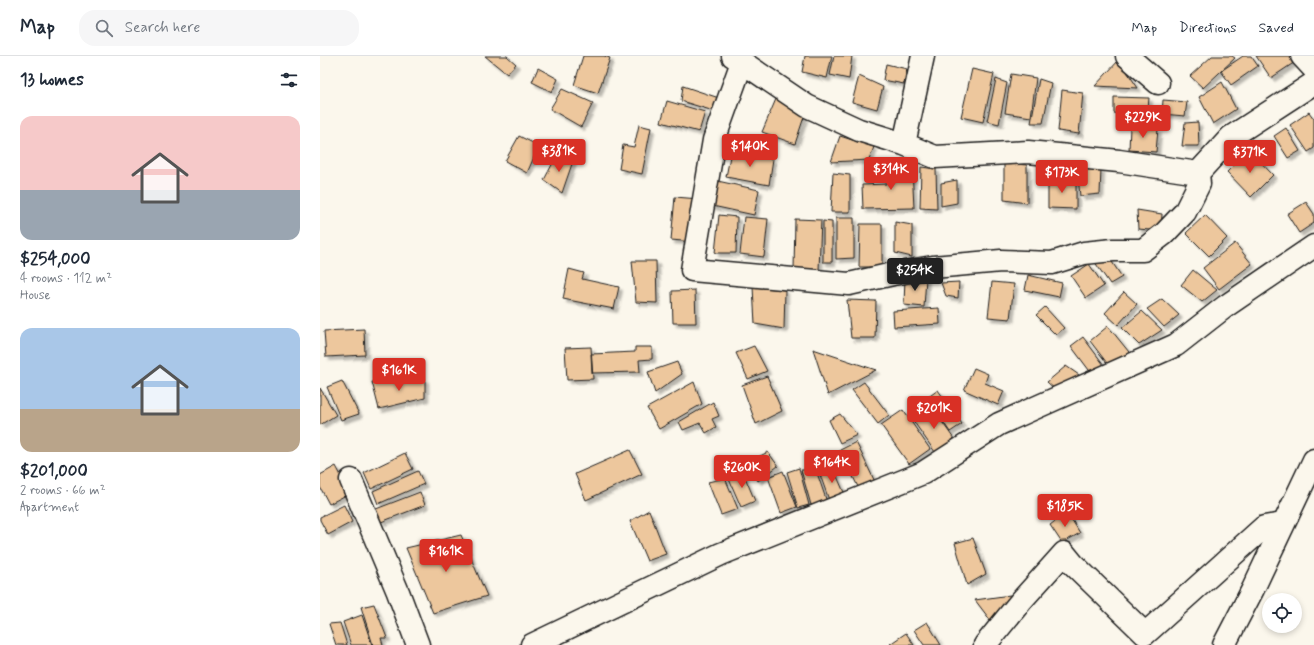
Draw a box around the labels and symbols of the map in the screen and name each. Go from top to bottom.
pin: $229K [1115,105,1171,139]
pin: $140K [722,134,778,168]
pin: $381K [531,139,587,173]
pin: $371K [1222,140,1278,174]
pin: $314K [863,157,919,191]
pin: $173K [1034,160,1090,194]
pin: $254K [887,258,943,292]
pin: $161K [371,358,427,392]
pin: $201K [906,396,962,430]
pin: $164K [804,450,860,484]
pin: $260K [714,455,770,489]
pin: $185K [1037,494,1093,528]
pin: $161K [418,539,474,573]

